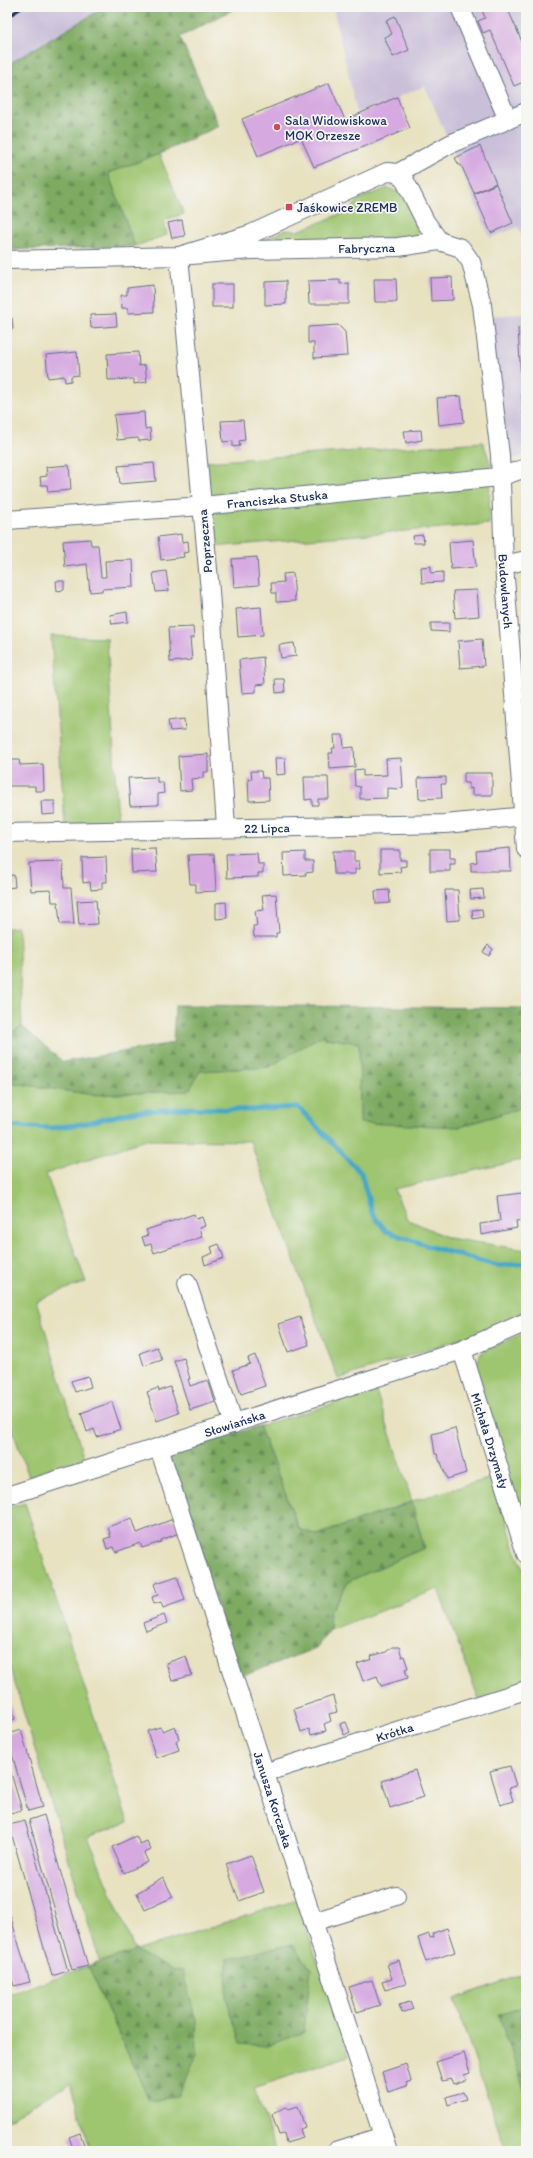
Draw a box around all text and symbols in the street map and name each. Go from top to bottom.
place label: Sala Widowiskowa MOK Orzesze [285,113,387,143]
marker: Sala Widowiskowa MOK Orzesze [272,122,282,132]
place label: Jaśkowice ZREMB [297,200,398,215]
marker: Jaśkowice ZREMB [284,202,294,212]
street label: Fabryczna [338,240,396,256]
street label: Franciszka Stuska [226,486,329,511]
street label: Poprzeczna [195,508,215,573]
street label: Budowlanych [496,554,516,629]
street label: 22 Lipca [244,820,291,836]
street label: Michała Drzymały [468,1391,513,1490]
street label: Słowiańska [202,1406,267,1440]
street label: Krótka [374,1719,415,1745]
street label: Janusza Korczaka [251,1750,296,1850]

